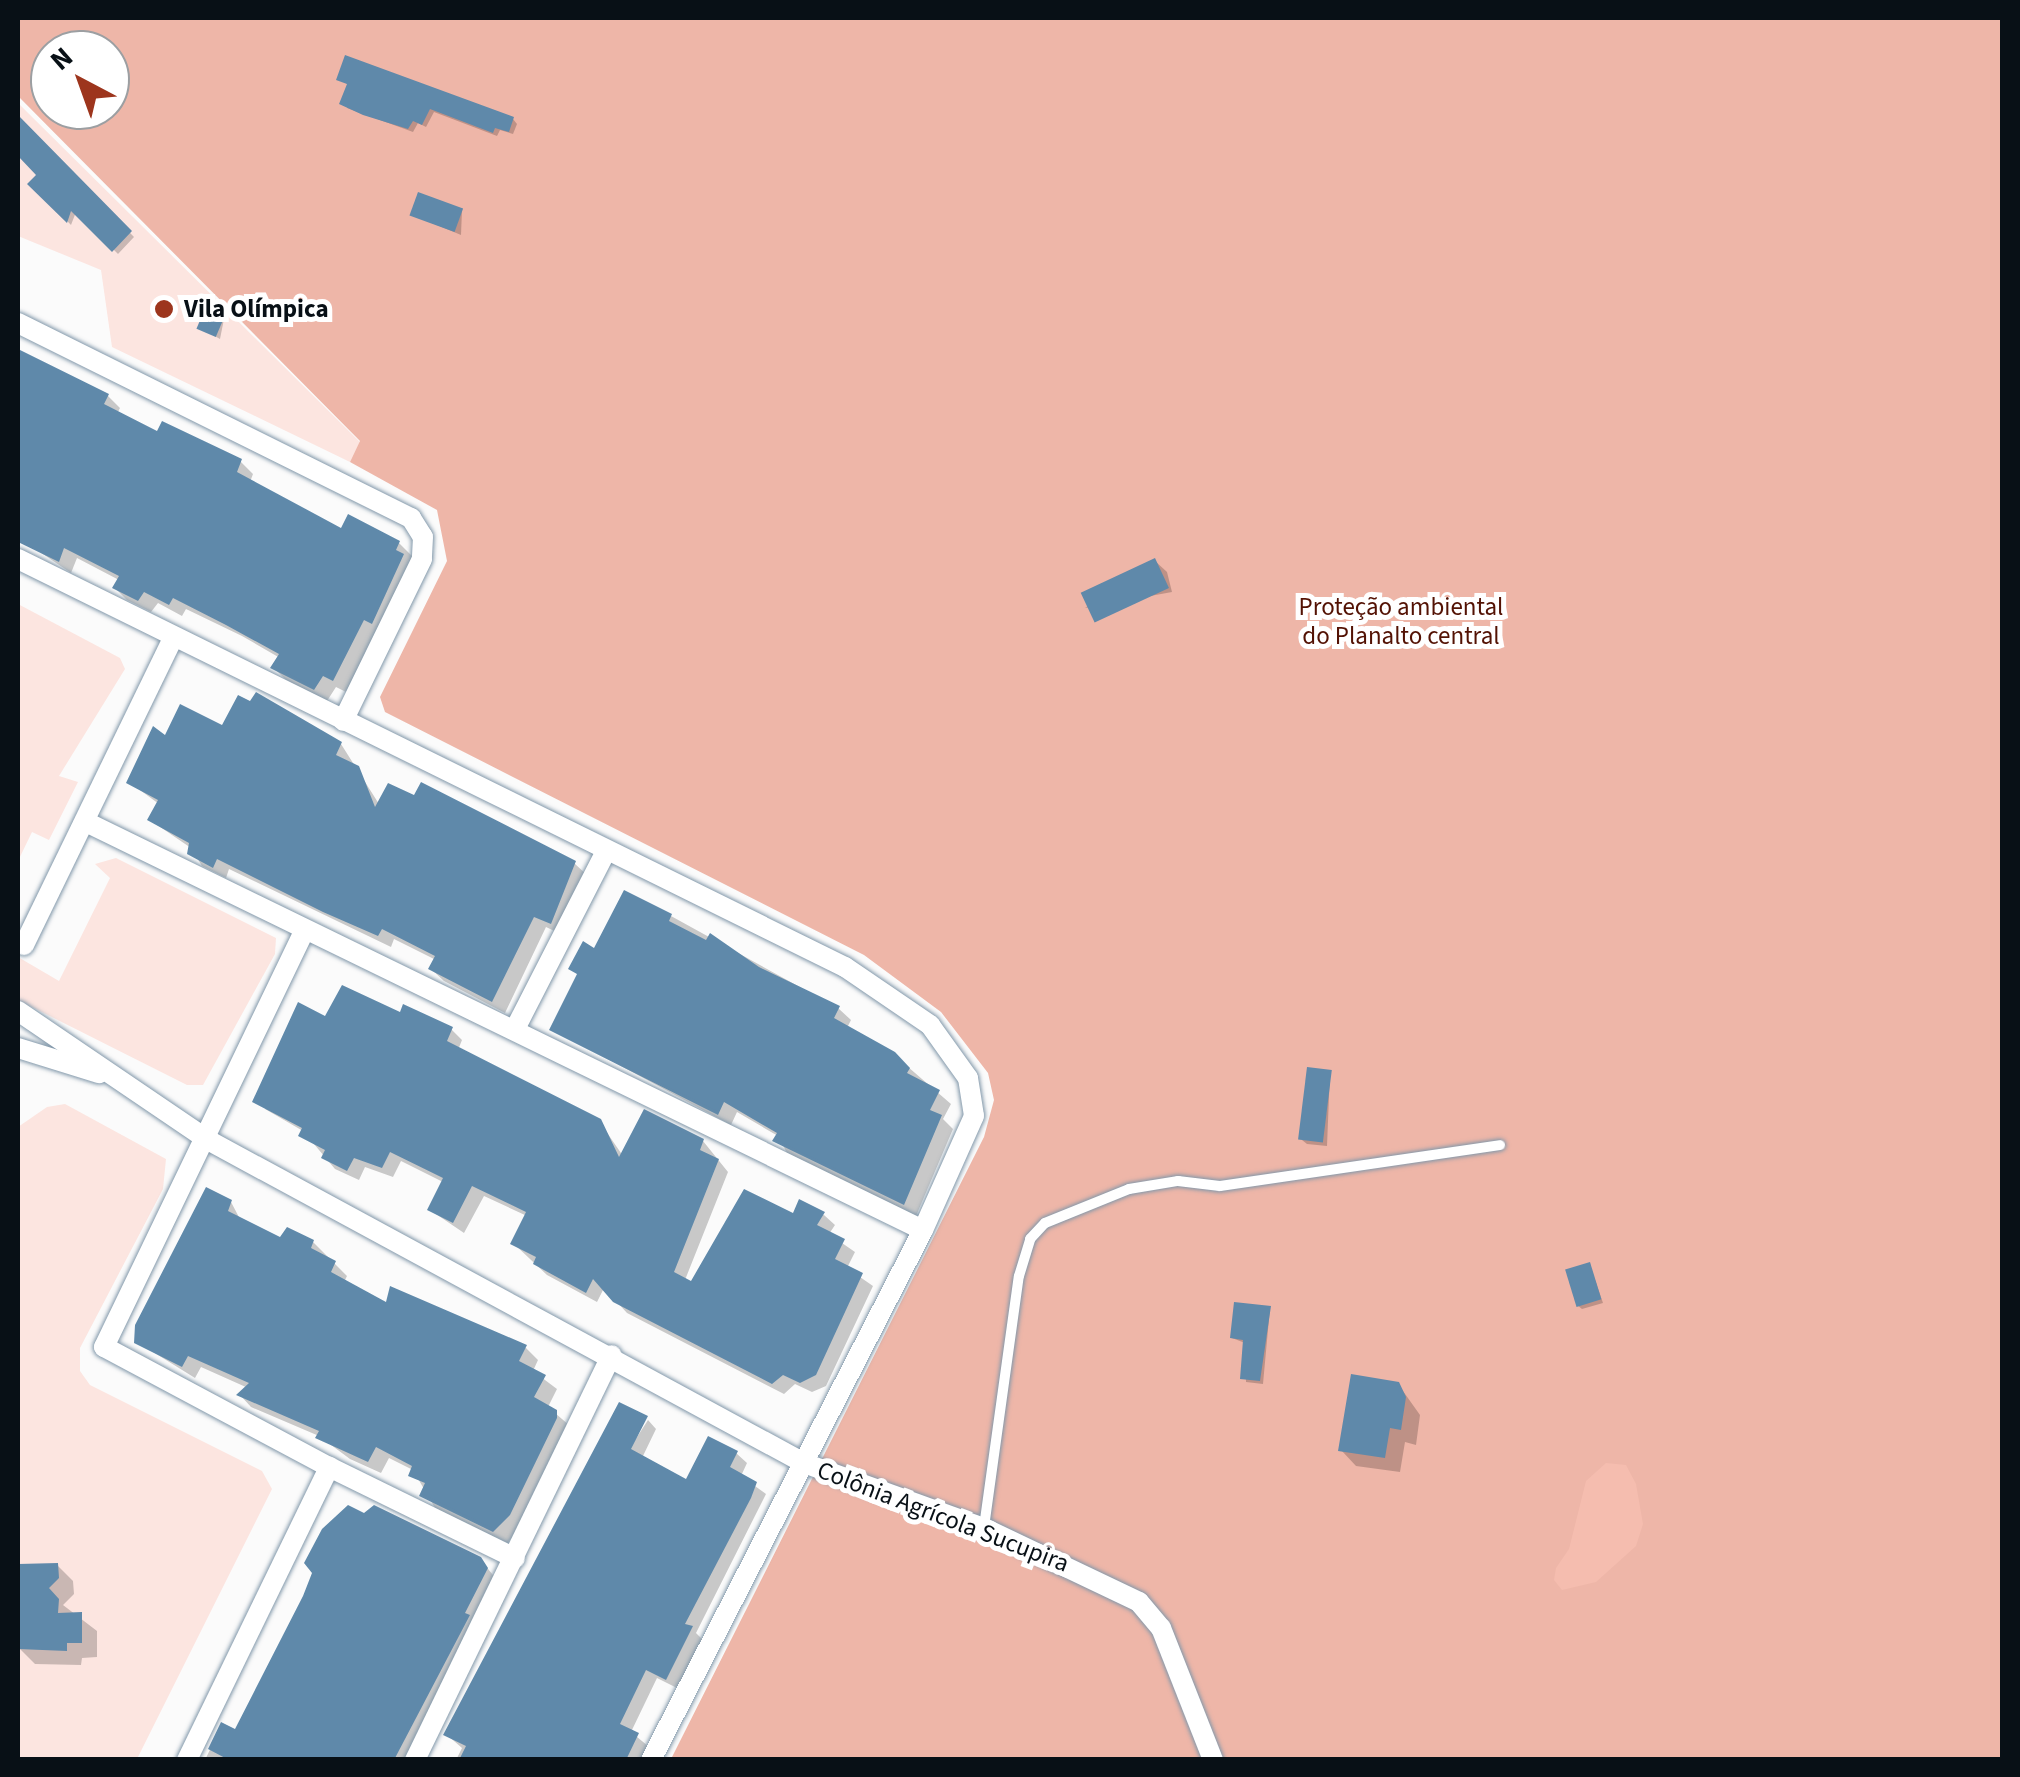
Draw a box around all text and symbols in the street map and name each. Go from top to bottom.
north arrow [30,30,130,130]
text: N [41,38,82,80]
place label: Vila Olímpica [184,294,329,324]
marker: Vila Olímpica [153,298,175,320]
park label: Proteção ambiental do Planalto central [1299,593,1503,652]
street label: Colônia Agrícola Sucupira [813,1455,1073,1579]

